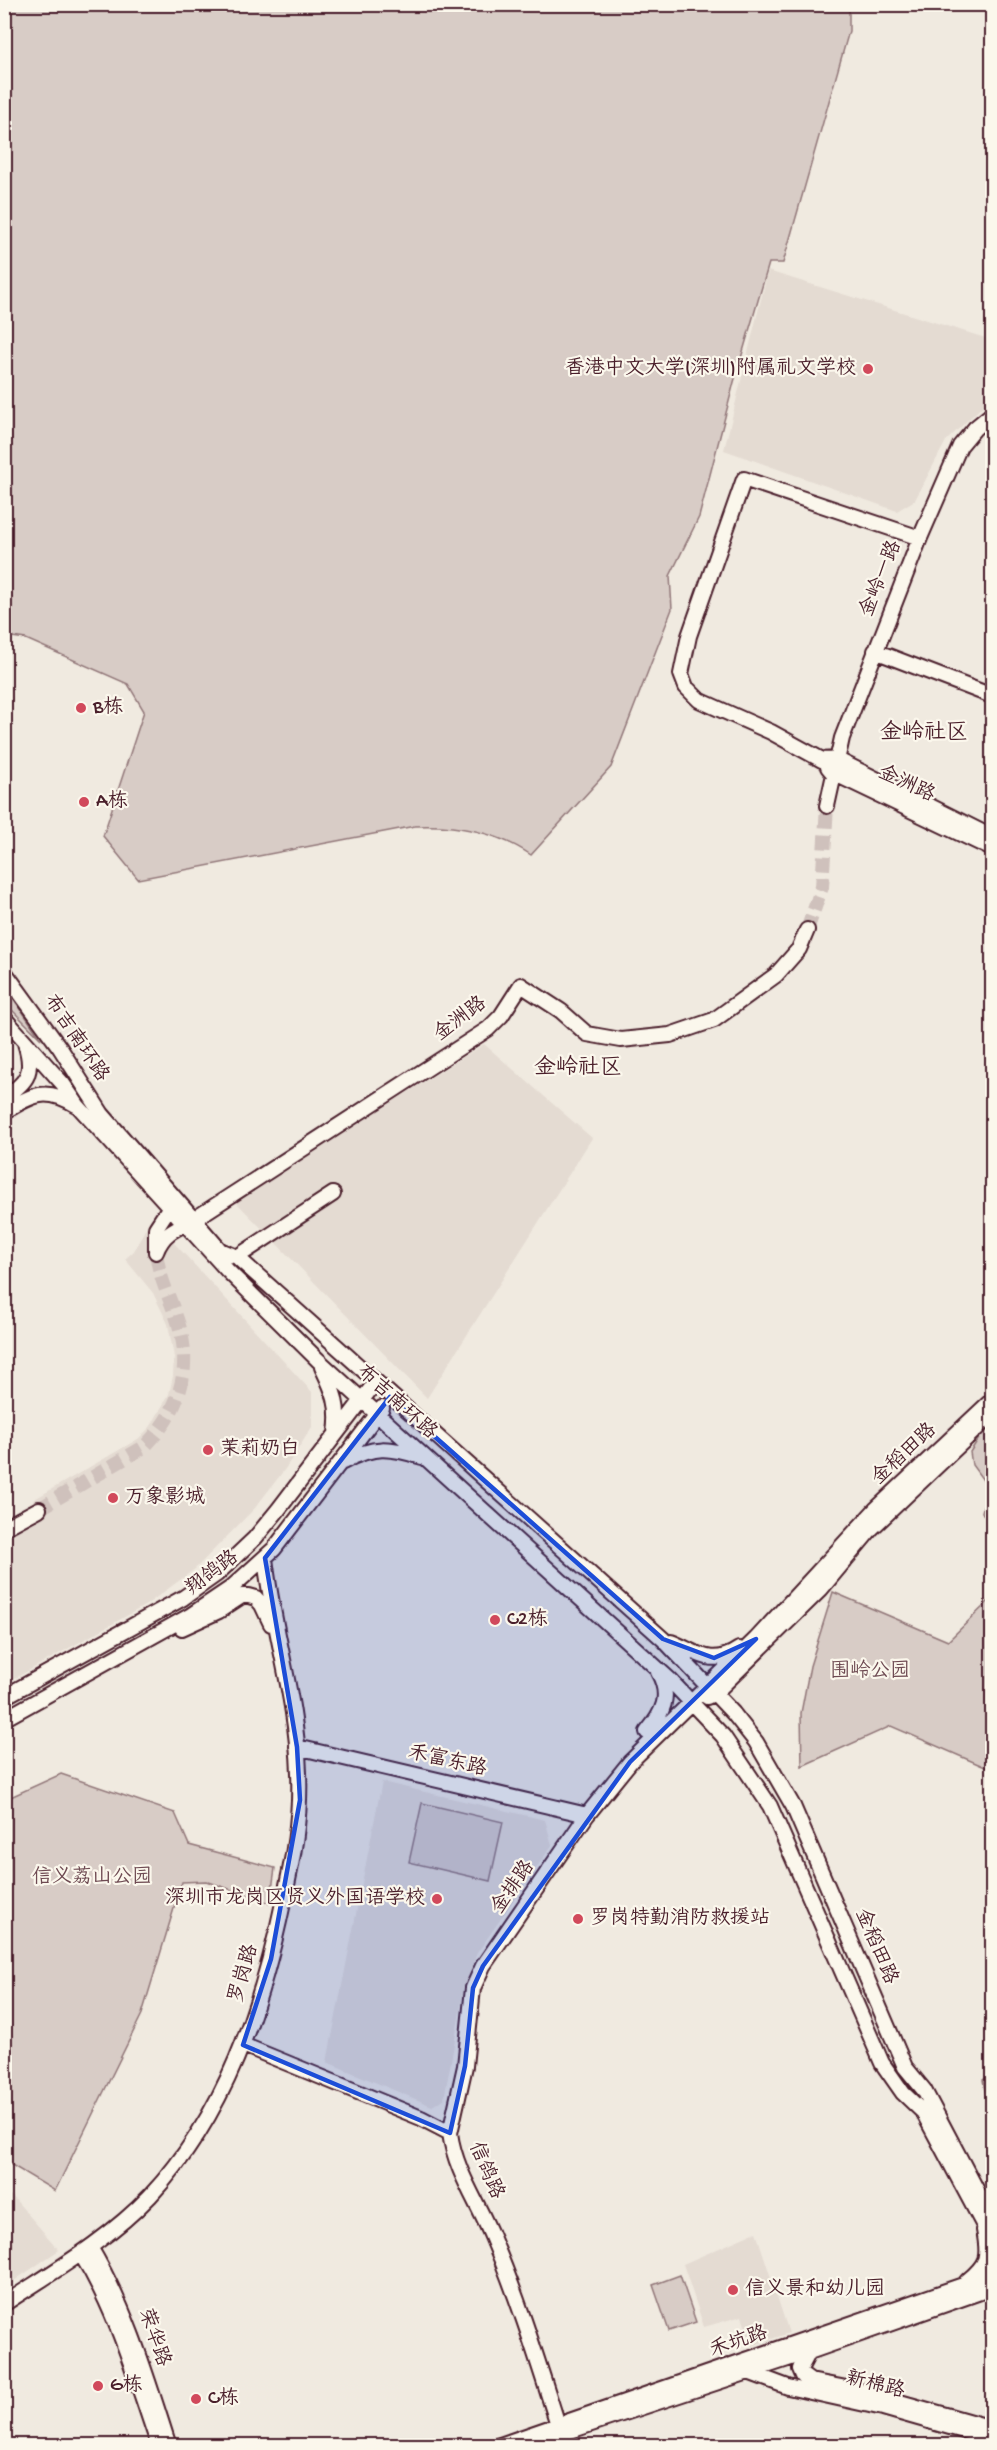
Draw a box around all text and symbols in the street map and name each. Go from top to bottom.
place label: 香港中文大学(深圳)附属礼文学校 [565,356,856,381]
marker: 香港中文大学(深圳)附属礼文学校 [861,362,875,376]
street label: 金岭一路 [854,536,908,620]
place label: B栋 [92,696,123,720]
marker: B栋 [74,701,88,715]
district label: 金岭社区 [880,719,968,747]
street label: 金洲路 [874,760,940,809]
place label: A栋 [96,790,128,814]
marker: A栋 [77,795,91,809]
street label: 布吉南环路 [38,990,115,1088]
street label: 金洲路 [429,991,493,1047]
district label: 金岭社区 [534,1054,622,1082]
street label: 布吉南环路 [351,1360,443,1446]
street label: 金稻田路 [867,1417,943,1491]
place label: 茉莉奶白 [220,1437,300,1462]
marker: 茉莉奶白 [201,1443,215,1457]
place label: 万象影城 [125,1485,205,1510]
marker: 万象影城 [106,1491,120,1505]
street label: 翔鸽路 [181,1545,245,1601]
place label: C2栋 [507,1608,548,1632]
marker: C2栋 [488,1613,502,1627]
park label: 围岭公园 [830,1659,910,1684]
street label: 禾富东路 [405,1740,490,1782]
street label: 金排路 [486,1855,541,1919]
park label: 信义荔山公园 [32,1865,152,1890]
place label: 深圳市龙岗区贤义外国语学校 [165,1886,425,1911]
marker: 深圳市龙岗区贤义外国语学校 [430,1892,444,1906]
street label: 金稻田路 [849,1905,903,1989]
place label: 罗岗特勤消防救援站 [590,1906,770,1931]
marker: 罗岗特勤消防救援站 [571,1912,585,1926]
street label: 罗岗路 [224,1940,265,2006]
street label: 信鸽路 [463,2138,510,2204]
place label: 信义景和幼儿园 [745,2277,885,2302]
marker: 信义景和幼儿园 [726,2283,740,2297]
street label: 荣华路 [132,2305,176,2371]
street label: 禾坑路 [706,2320,772,2364]
street label: 新棉路 [843,2366,908,2405]
place label: G栋 [110,2374,143,2398]
marker: G栋 [91,2379,105,2393]
place label: C栋 [208,2387,239,2411]
marker: C栋 [189,2392,203,2406]

